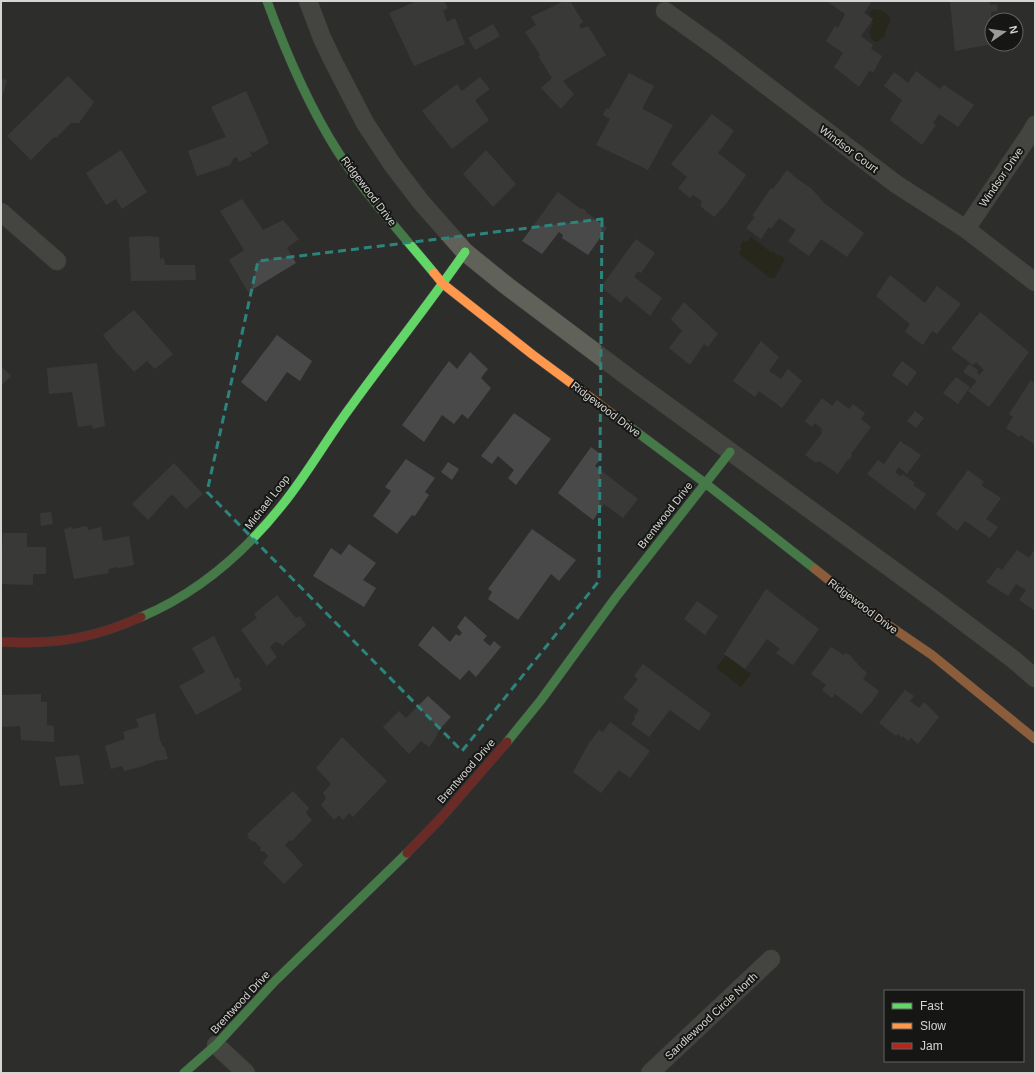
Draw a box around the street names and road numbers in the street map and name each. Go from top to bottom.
street label: Windsor Court [817,123,881,175]
street label: Windsor Drive [977,145,1025,209]
street label: Ridgewood Drive [339,154,399,228]
street label: Ridgewood Drive [569,379,643,439]
street label: Michael Loop [242,473,292,531]
street label: Brentwood Drive [635,479,695,551]
street label: Ridgewood Drive [826,576,900,636]
street label: Brentwood Drive [435,736,497,806]
street label: Brentwood Drive [208,968,272,1036]
street label: Sandlewood Circle North [662,970,760,1062]

